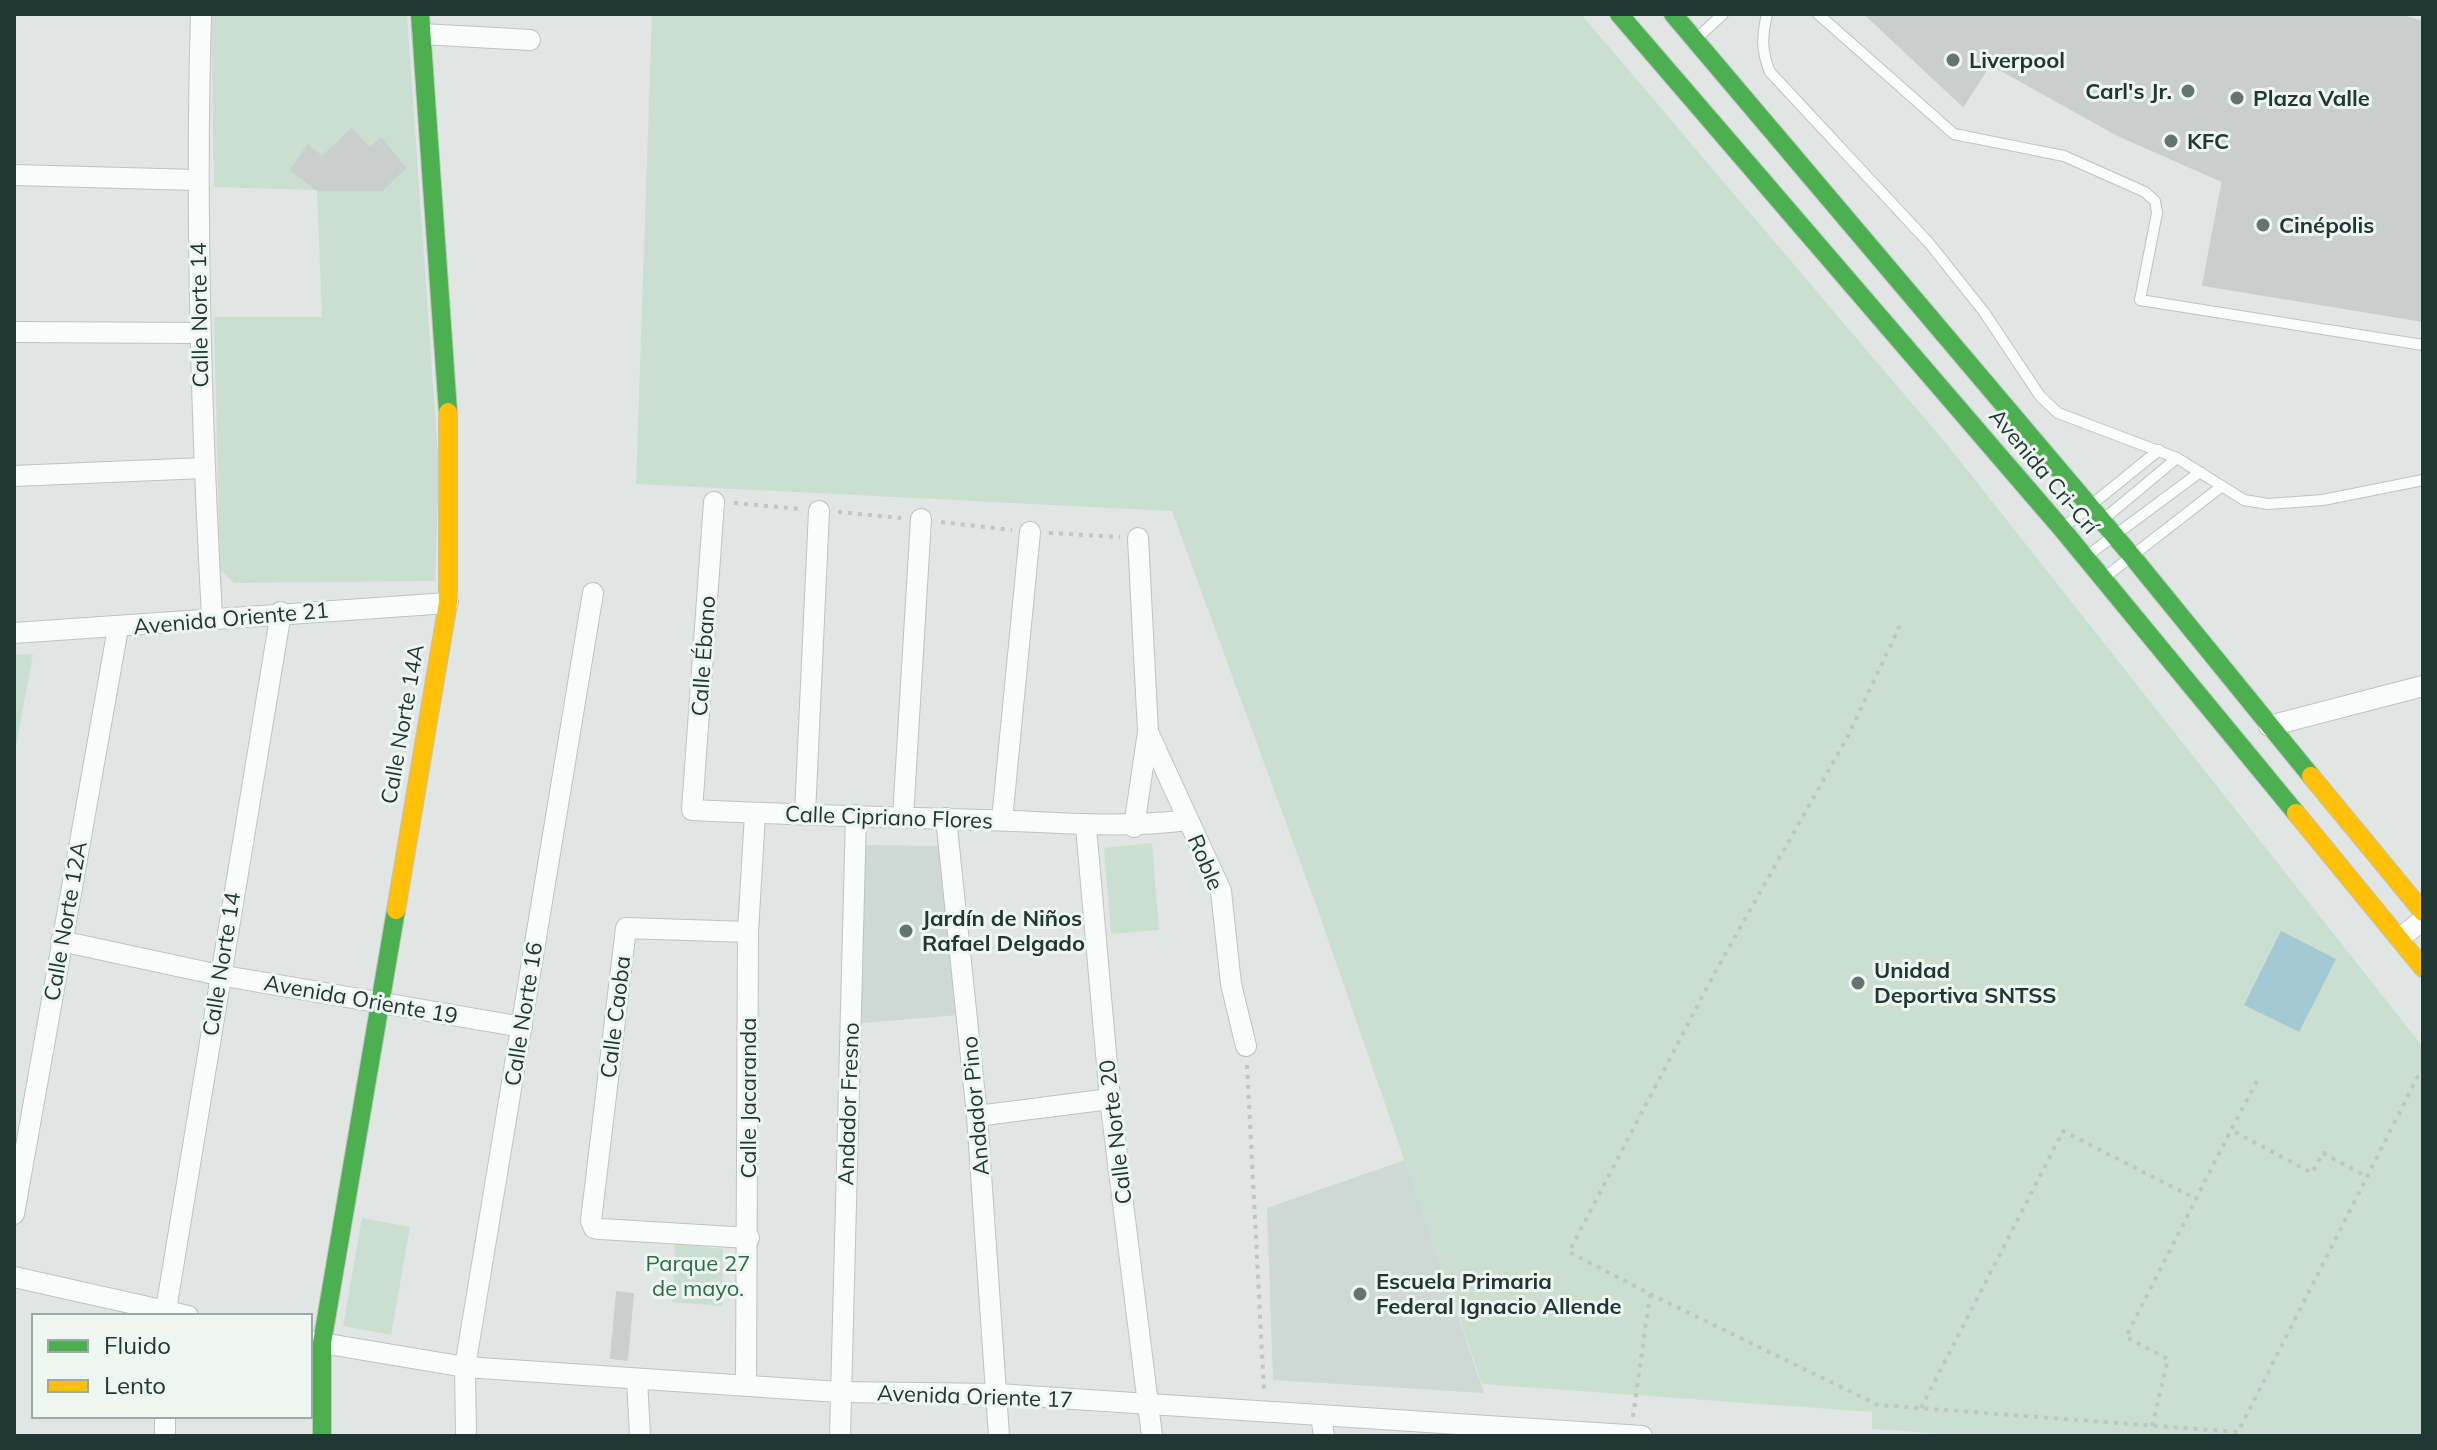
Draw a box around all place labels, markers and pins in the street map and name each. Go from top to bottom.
place label: Liverpool [1969,46,2065,74]
marker: Liverpool [1944,51,1962,69]
place label: Carl's Jr. [2085,77,2172,105]
marker: Carl's Jr. [2179,82,2197,100]
place label: Plaza Valle [2253,84,2370,112]
marker: Plaza Valle [2228,89,2246,107]
place label: KFC [2187,127,2229,155]
marker: KFC [2162,132,2180,150]
place label: Cinépolis [2279,211,2374,239]
marker: Cinépolis [2254,216,2272,234]
place label: Jardín de Niños Rafael Delgado [922,904,1085,957]
marker: Jardín de Niños Rafael Delgado [897,922,915,940]
place label: Unidad Deportiva SNTSS [1874,956,2057,1009]
marker: Unidad Deportiva SNTSS [1849,974,1867,992]
place label: Escuela Primaria Federal Ignacio Allende [1376,1267,1622,1320]
marker: Escuela Primaria Federal Ignacio Allende [1351,1285,1369,1303]

